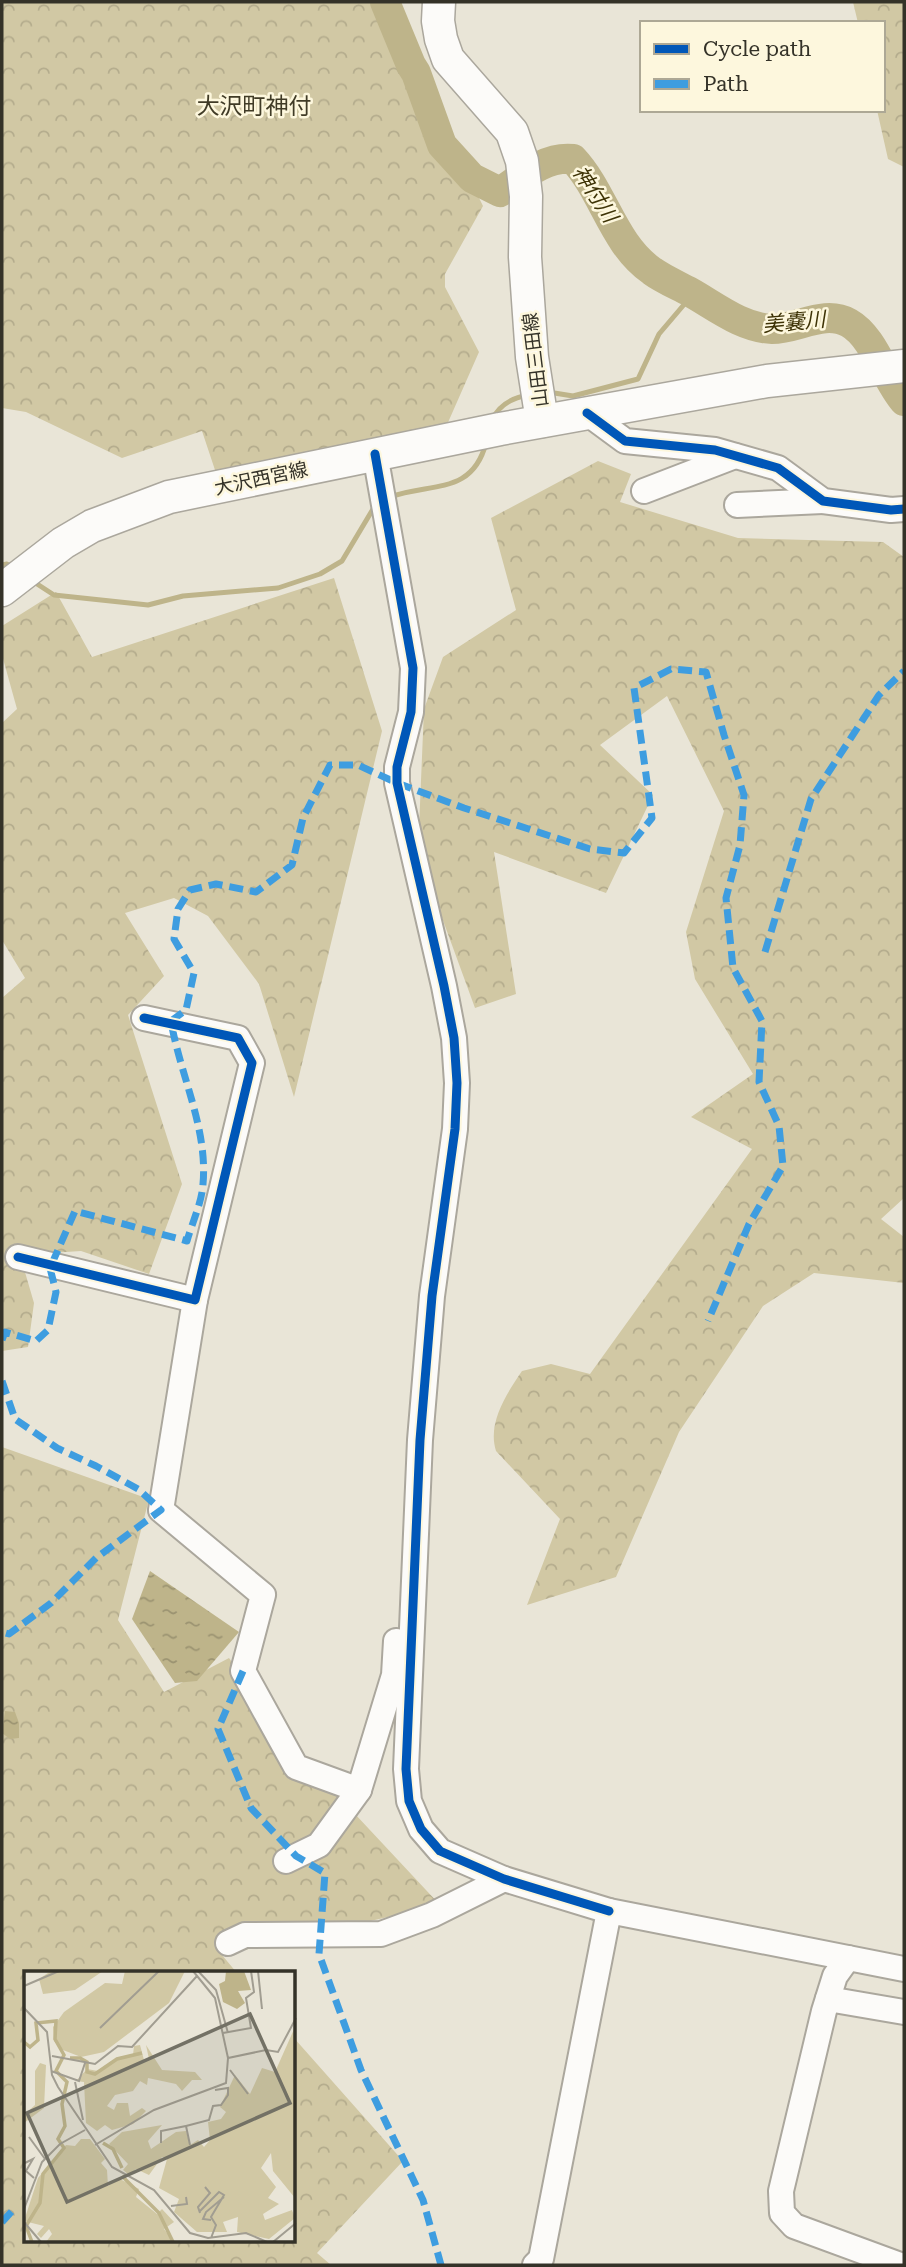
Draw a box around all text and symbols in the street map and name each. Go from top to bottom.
legend [640,21,885,112]
text: Cycle path [703,37,812,61]
text: Path [703,72,749,96]
district label: 大沢町神付 [197,93,312,120]
water label: 神付川 [568,161,623,229]
water label: 美嚢川 [762,307,828,337]
street label: 山田三田線 [518,311,553,408]
street label: 大沢西宮線 [212,457,310,500]
inset map [24,1971,296,2242]

